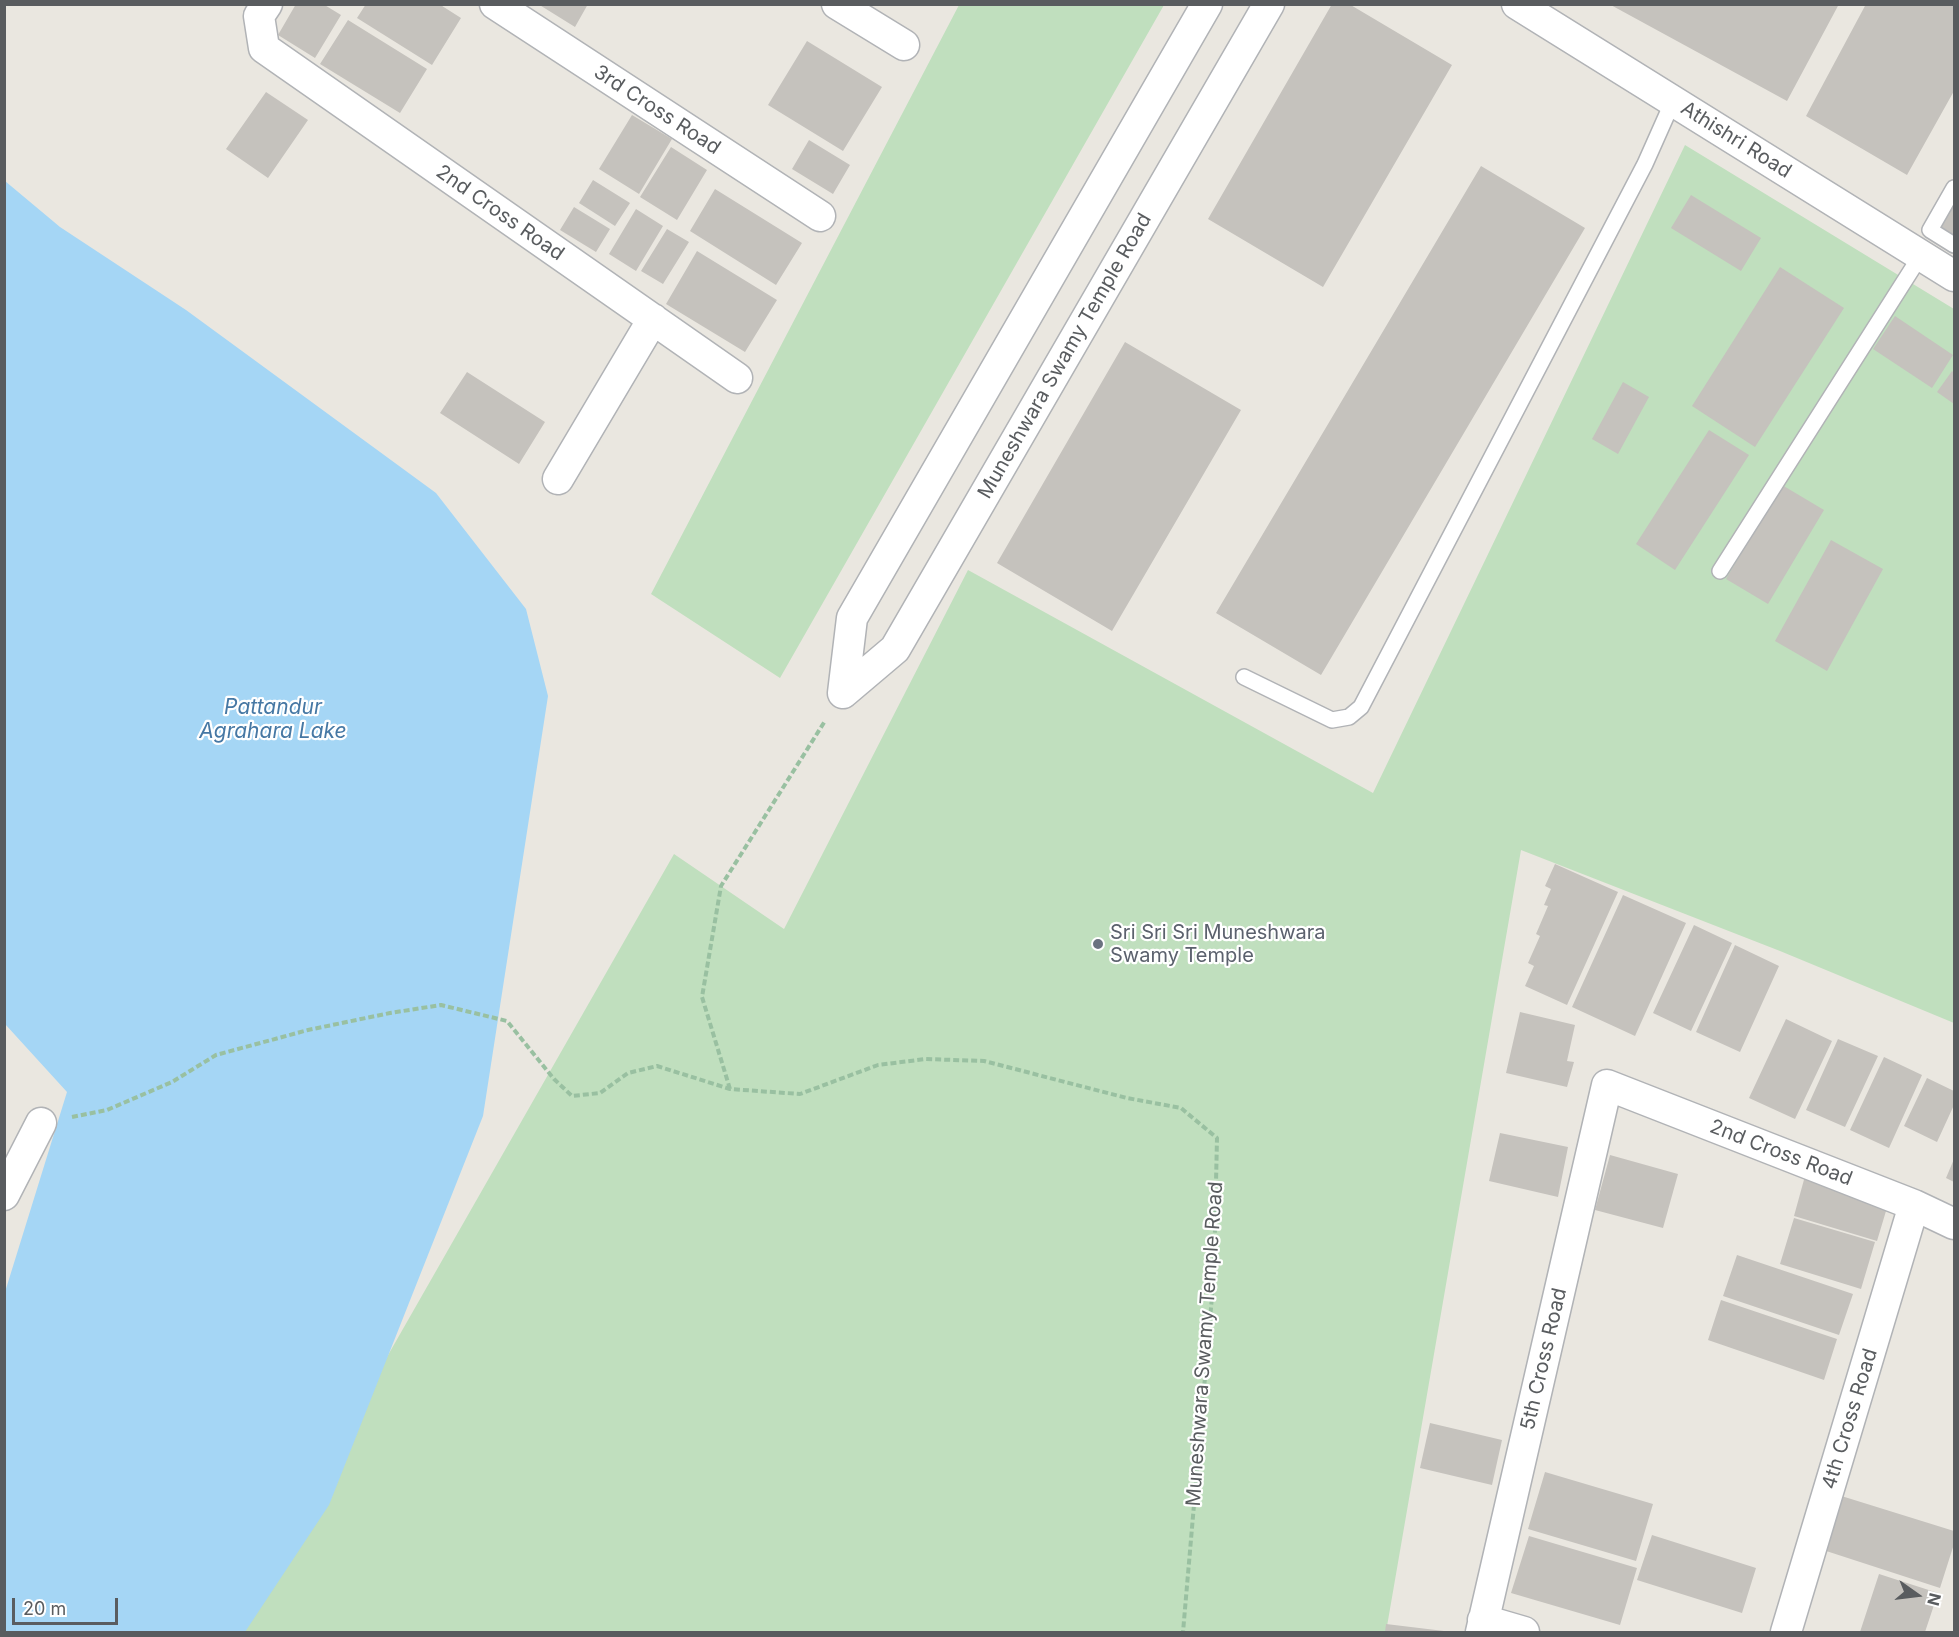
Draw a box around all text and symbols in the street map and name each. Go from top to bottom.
street label: 3rd Cross Road [589,60,725,160]
street label: Athishri Road [1676,97,1796,183]
street label: 2nd Cross Road [431,160,569,266]
street label: Muneshwara Swamy Temple Road [973,209,1157,503]
water label: Pattandur Agrahara Lake [199,695,347,745]
place label: Sri Sri Sri Muneshwara Swamy Temple [1110,921,1326,968]
marker: Sri Sri Sri Muneshwara Swamy Temple [1091,937,1105,951]
street label: 2nd Cross Road [1706,1115,1856,1191]
street label: Muneshwara Swamy Temple Road [1182,1181,1228,1507]
street label: 5th Cross Road [1516,1286,1572,1432]
street label: 4th Cross Road [1817,1346,1883,1492]
north arrow [1887,1565,1947,1625]
scale bar [15,1586,122,1624]
text: N [1923,1591,1946,1608]
text: 20 m [23,1598,66,1619]

